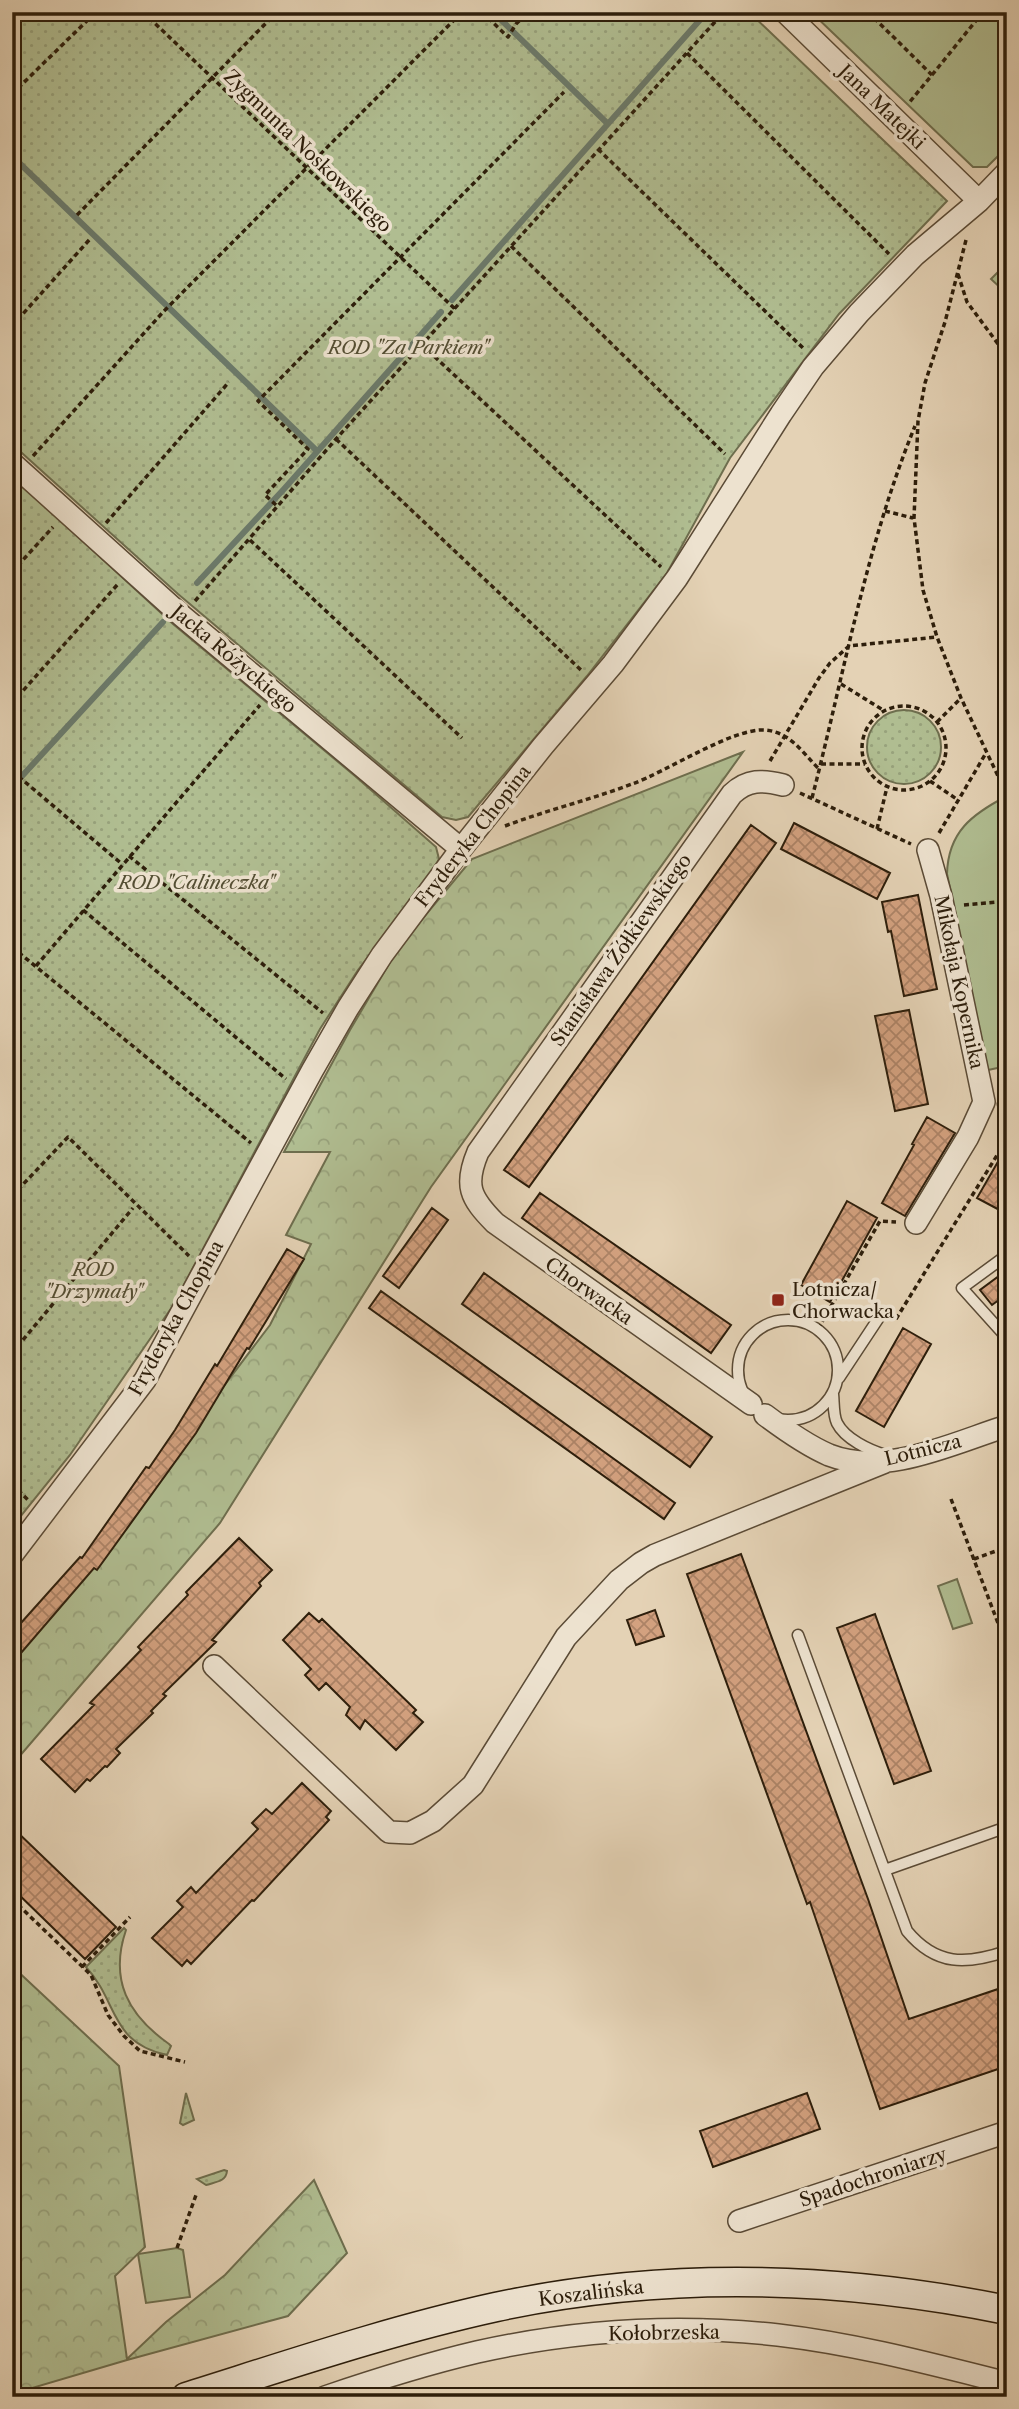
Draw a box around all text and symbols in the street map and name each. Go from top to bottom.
street label: Jana Matejki [832,58,930,154]
street label: Zygmunta Noskowskiego [219,65,397,237]
park label: ROD "Za Parkiem" [326,336,491,359]
street label: Jacka Różyckiego [165,598,301,718]
street label: Fryderyka Chopina [410,760,536,912]
street label: Stanisława Żółkiewskiego [546,849,696,1051]
park label: ROD "Calineczka" [116,871,277,894]
street label: Mikołaja Kopernika [929,893,989,1071]
street label: Fryderyka Chopina [124,1236,228,1400]
street label: Chorwacka [541,1252,637,1330]
park label: ROD "Drzymały" [44,1258,145,1303]
place label: Lotnicza/ Chorwacka [792,1278,894,1323]
marker: Lotnicza/ Chorwacka [770,1292,786,1308]
street label: Lotnicza [882,1429,964,1471]
street label: Spadochroniarzy [796,2142,950,2212]
street label: Koszalińska [537,2275,645,2311]
street label: Kołobrzeska [608,2321,720,2345]

